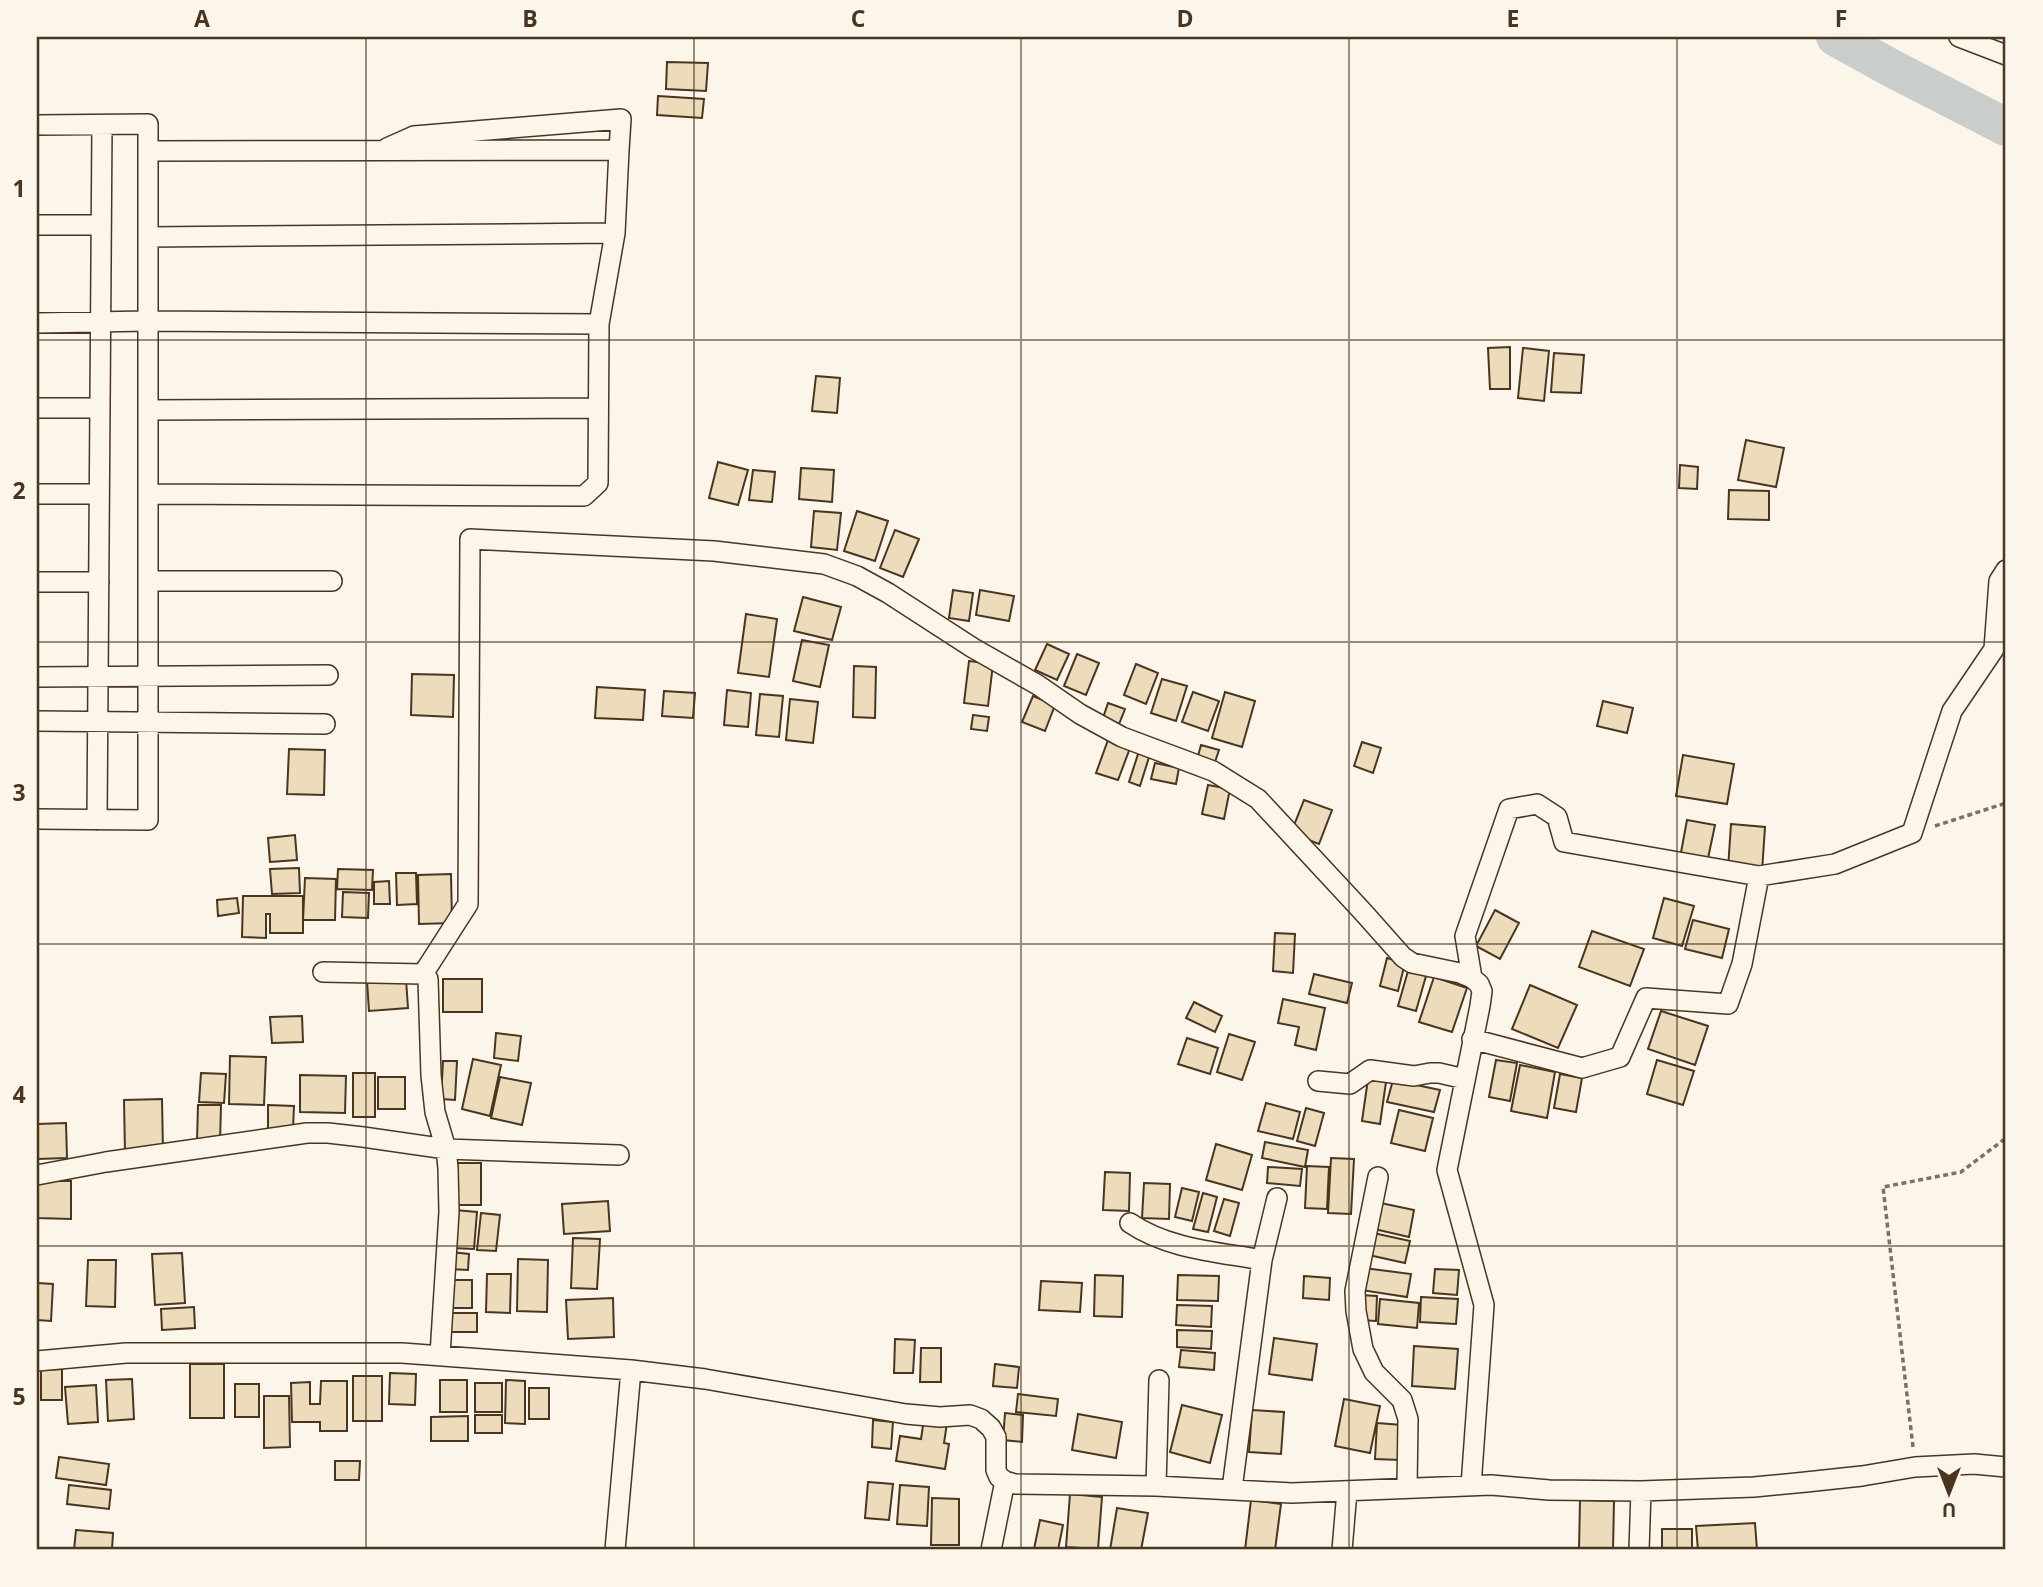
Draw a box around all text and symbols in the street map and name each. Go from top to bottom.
text: A [194,2,210,34]
text: B [522,2,538,34]
text: C [851,2,865,34]
text: D [1176,2,1194,34]
text: E [1507,2,1519,34]
text: F [1835,2,1847,34]
text: 1 [12,172,26,204]
text: 2 [12,474,26,506]
text: 3 [12,776,26,808]
text: 4 [12,1078,26,1110]
text: 5 [12,1380,26,1412]
north arrow [1913,1458,1983,1528]
text: U [1942,1497,1956,1523]

